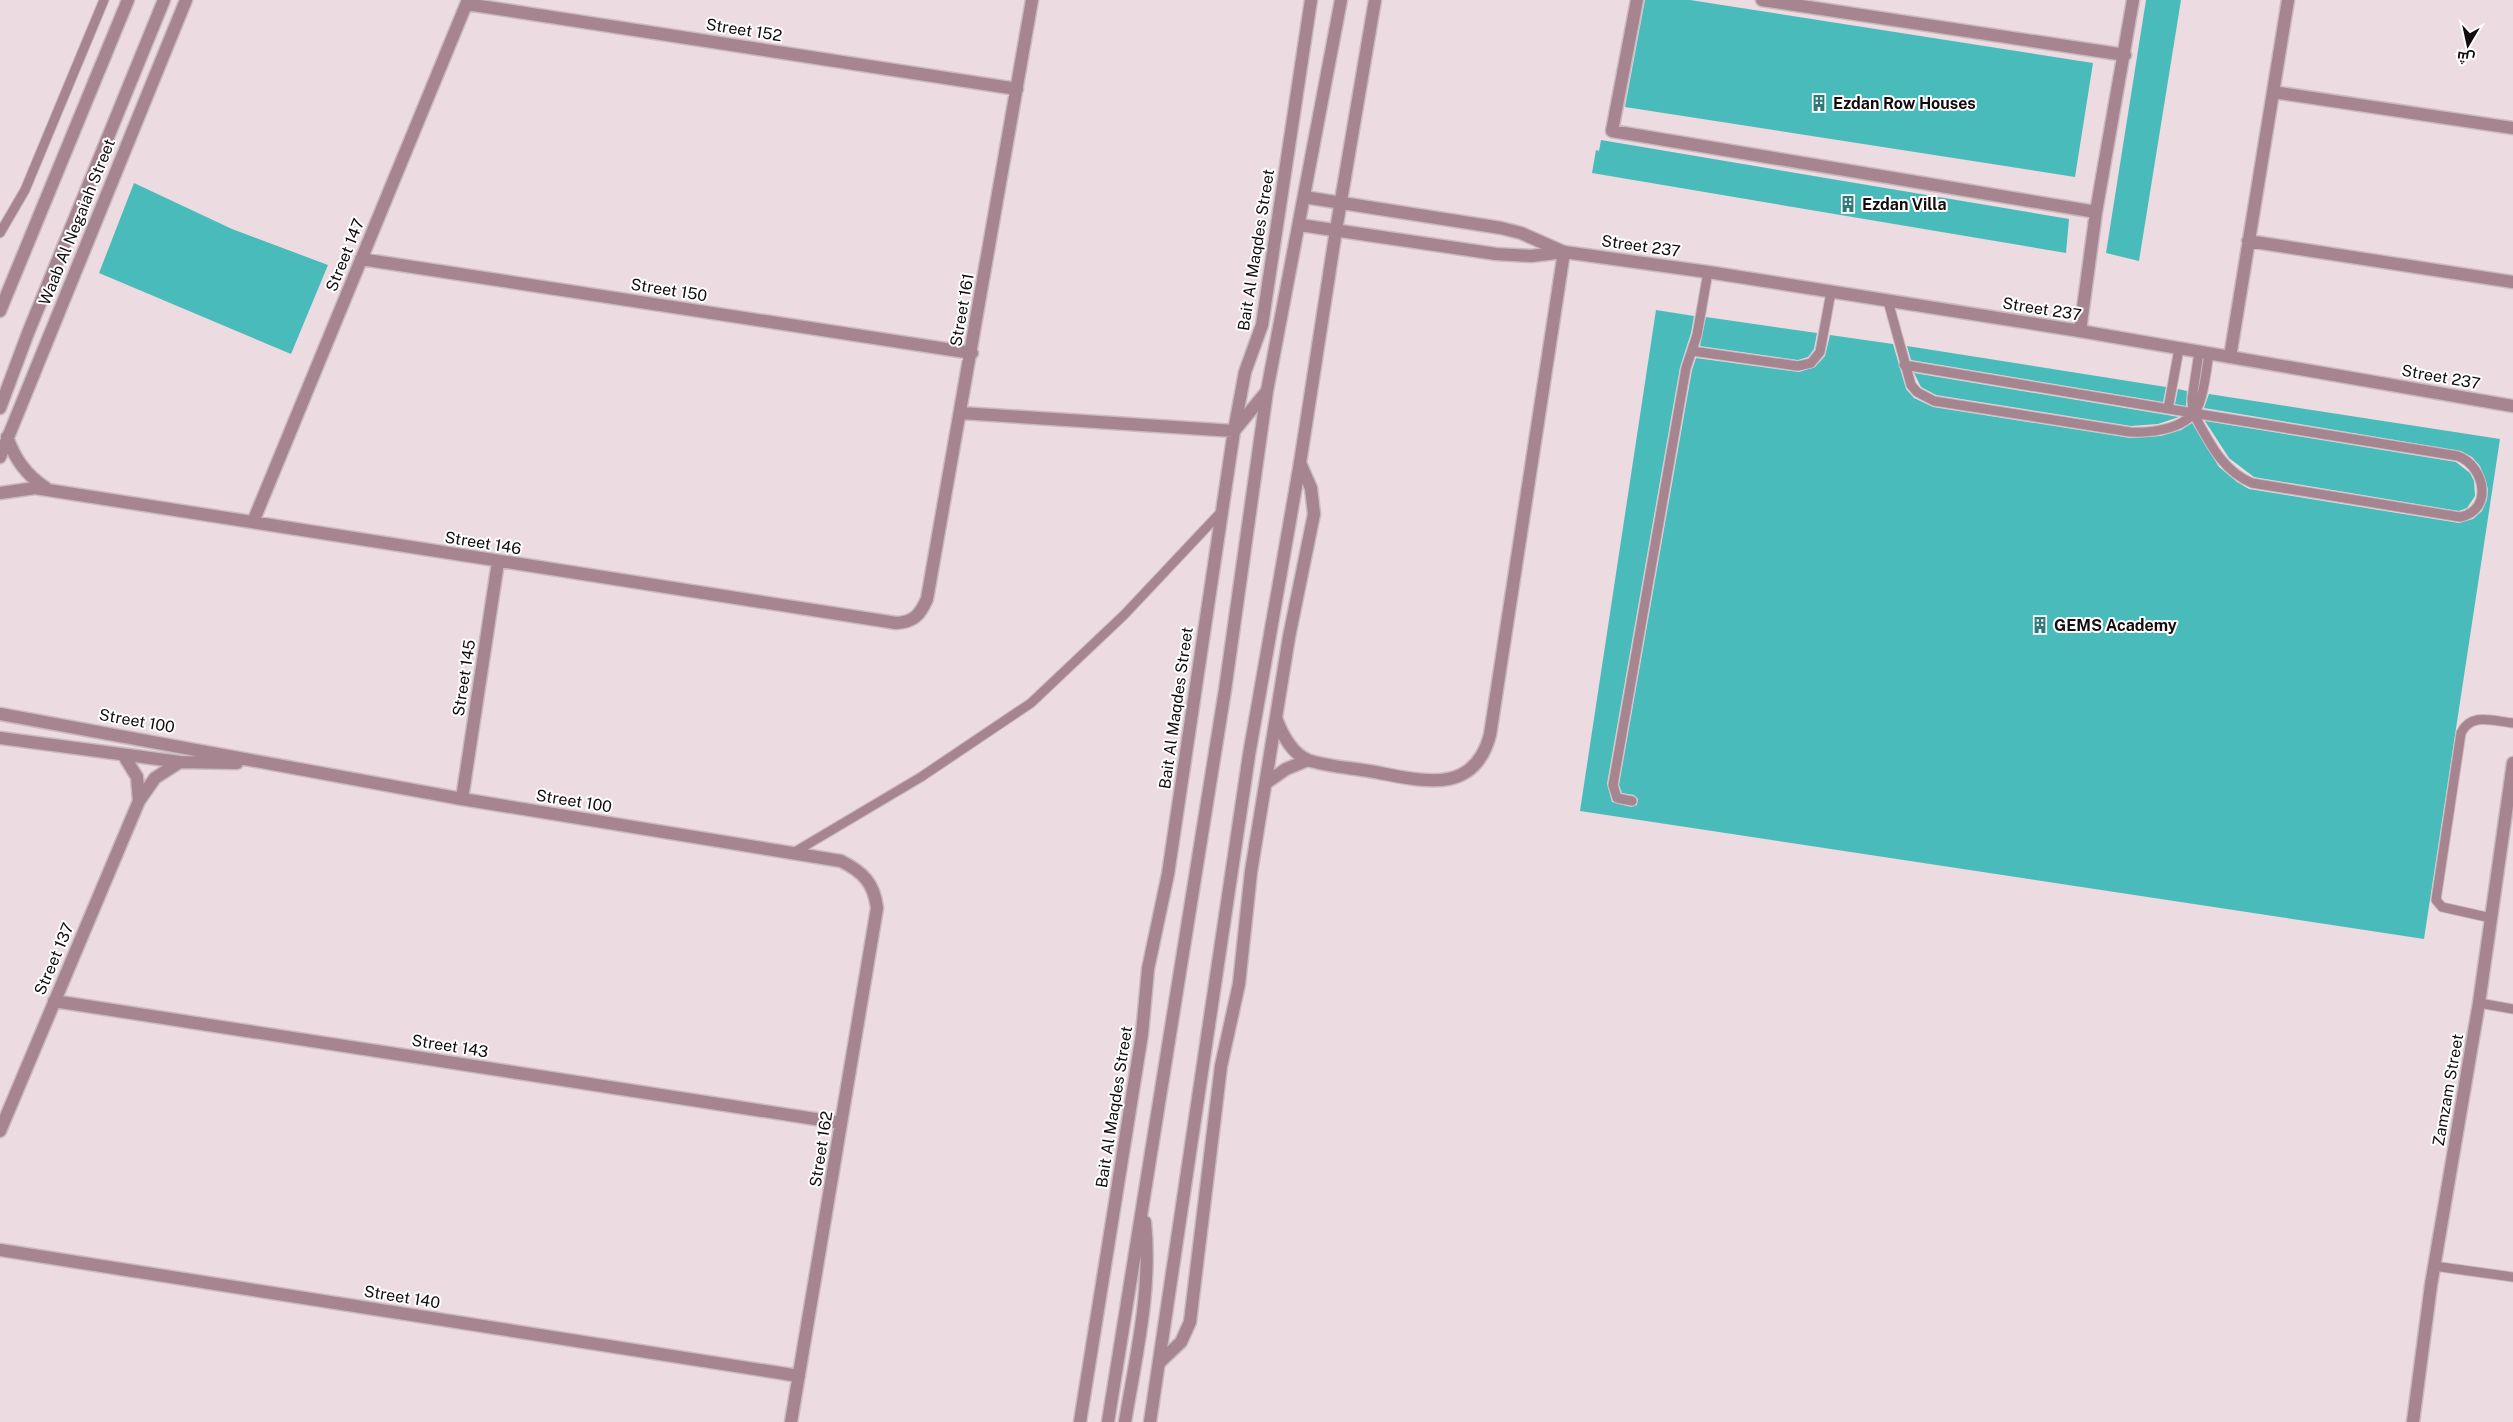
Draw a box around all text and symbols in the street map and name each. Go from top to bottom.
street label: Street 152 [705,15,783,45]
north arrow [2443,20,2493,70]
text: ش [2456,48,2476,67]
building icon: Ezdan Row Houses [1809,93,1829,113]
place label: Ezdan Row Houses [1833,94,1976,113]
street label: Waab Al Negaiah Street [35,136,119,308]
street label: Bait Al Maqdes Street [1234,168,1278,332]
building icon: Ezdan Villa [1838,194,1858,214]
place label: Ezdan Villa [1862,195,1947,214]
street label: Street 147 [322,216,368,294]
street label: Street 237 [1600,231,1682,261]
street label: Street 161 [946,272,978,348]
street label: Street 150 [629,275,709,305]
street label: Street 237 [2001,293,2083,325]
street label: Street 237 [2400,361,2482,393]
street label: Street 146 [443,528,523,558]
building icon: GEMS Academy [2030,615,2050,635]
place label: GEMS Academy [2054,616,2177,635]
street label: Bait Al Maqdes Street [1155,626,1197,790]
street label: Street 145 [449,638,479,718]
street label: Street 100 [98,705,177,737]
street label: Street 100 [535,786,614,816]
street label: Street 137 [30,920,78,998]
street label: Bait Al Maqdes Street [1092,1025,1136,1189]
street label: Street 143 [410,1031,490,1061]
street label: Zamzam Street [2429,1032,2467,1148]
street label: Street 162 [806,1110,836,1188]
street label: Street 140 [362,1282,442,1312]

